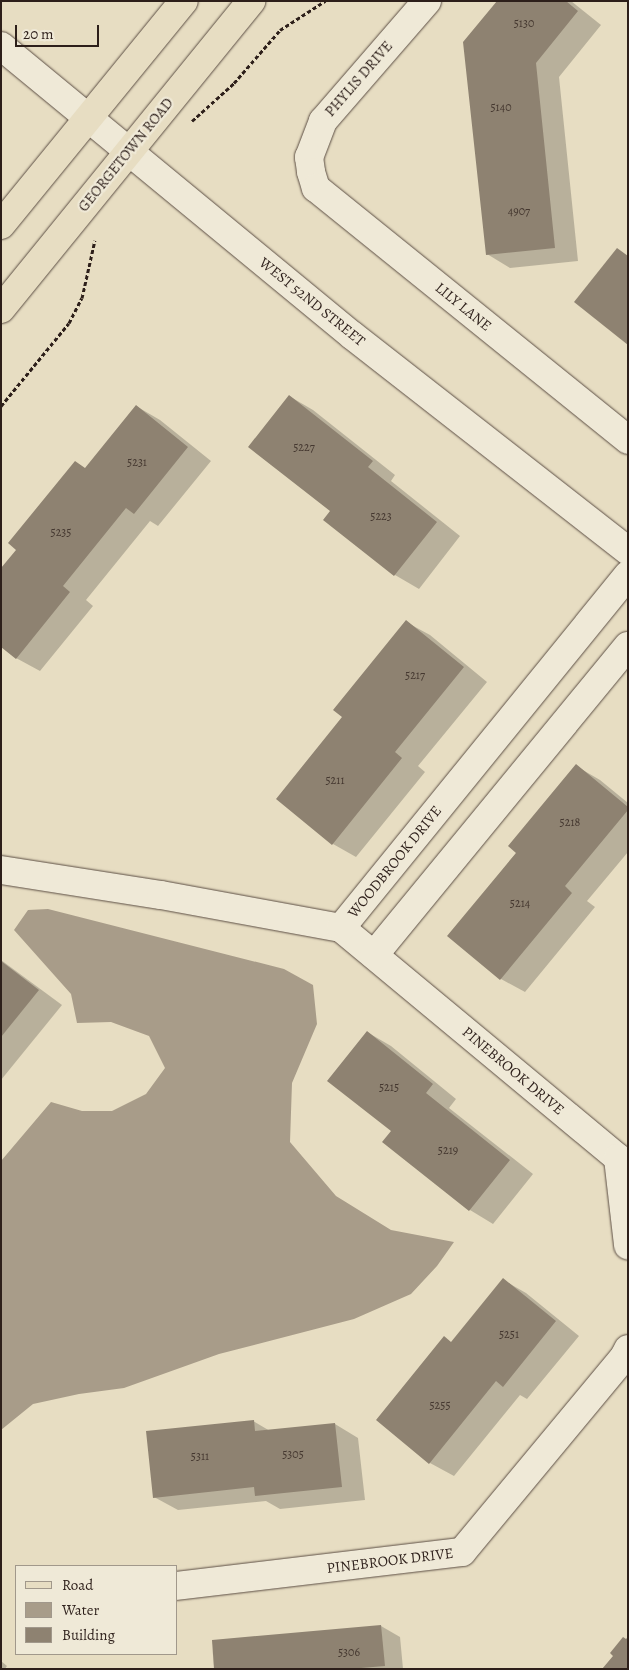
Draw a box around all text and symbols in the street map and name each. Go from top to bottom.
scale bar [18,15,101,47]
house number: 5130 [514,17,534,31]
text: 20 m [23,24,54,44]
street label: PHYLIS DRIVE [321,37,397,121]
street label: GEORGETOWN ROAD [75,95,177,215]
house number: 5140 [490,101,512,115]
house number: 4907 [508,205,530,219]
street label: WEST 52ND STREET [255,254,369,350]
street label: LILY LANE [431,279,495,335]
house number: 5227 [293,441,315,455]
house number: 5231 [127,456,147,470]
house number: 5223 [370,510,392,524]
house number: 5235 [50,526,72,540]
house number: 5217 [405,669,425,683]
house number: 5211 [325,774,345,788]
street label: WOODBROOK DRIVE [344,802,446,922]
house number: 5218 [560,816,580,830]
house number: 5214 [510,897,530,911]
street label: PINEBROOK DRIVE [458,1023,568,1119]
house number: 5215 [379,1081,399,1095]
house number: 5219 [438,1144,458,1158]
house number: 5251 [499,1328,519,1342]
house number: 5255 [429,1399,451,1413]
house number: 5305 [282,1448,304,1462]
house number: 5311 [191,1450,209,1464]
street label: PINEBROOK DRIVE [326,1544,454,1578]
legend [15,1565,178,1655]
text: Road [62,1575,93,1595]
text: Water [62,1600,99,1620]
text: Building [62,1625,115,1645]
house number: 5306 [338,1646,360,1660]

